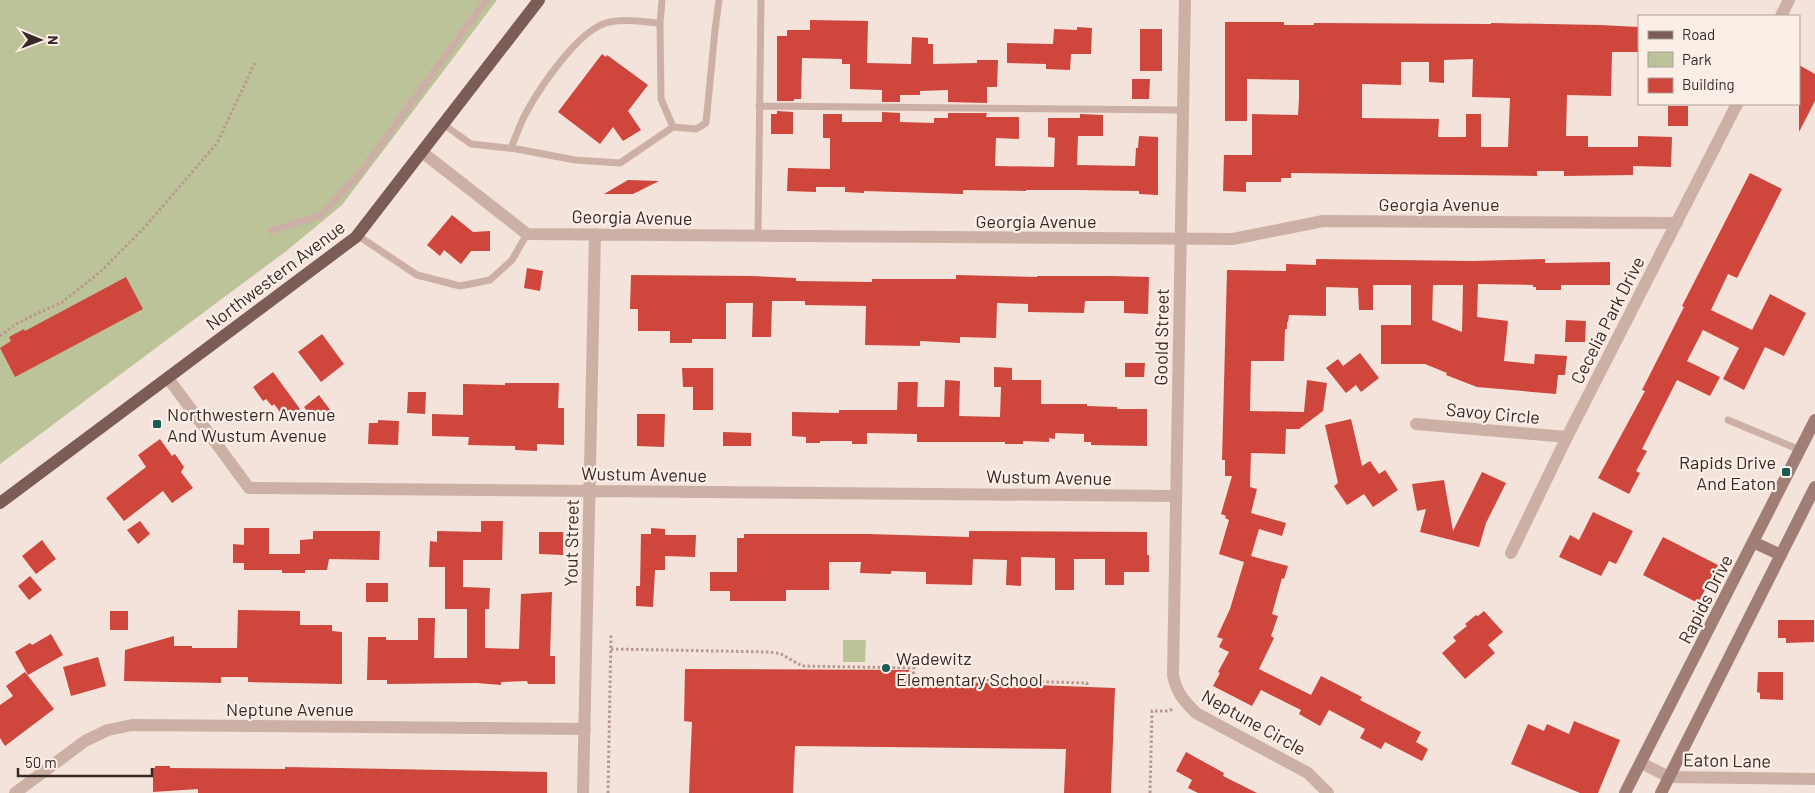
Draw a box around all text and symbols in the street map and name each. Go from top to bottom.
north arrow [15,15,65,65]
legend [1638,15,1800,105]
text: Road [1682,25,1715,43]
text: N [45,35,62,45]
text: Park [1682,50,1712,68]
text: Building [1682,75,1735,93]
street label: Georgia Avenue [1379,193,1499,215]
street label: Georgia Avenue [571,205,693,229]
street label: Georgia Avenue [976,210,1096,232]
street label: Northwestern Avenue [201,215,349,335]
street label: Cecelia Park Drive [1565,253,1649,387]
street label: Goold Street [1149,288,1173,386]
street label: Savoy Circle [1445,398,1541,428]
place label: Northwestern Avenue And Wustum Avenue [167,403,336,446]
marker: Northwestern Avenue And Wustum Avenue [151,418,163,430]
place label: Rapids Drive And Eaton [1679,451,1776,494]
street label: Wustum Avenue [581,462,707,486]
street label: Wustum Avenue [986,465,1112,489]
marker: Rapids Drive And Eaton [1780,466,1792,478]
street label: Yout Street [559,499,583,587]
street label: Rapids Drive [1673,551,1737,647]
place label: Wadewitz Elementary School [896,647,1043,690]
marker: Wadewitz Elementary School [880,662,892,674]
street label: Neptune Circle [1198,684,1310,760]
street label: Neptune Avenue [226,698,354,720]
scale bar [18,746,151,778]
street label: Eaton Lane [1683,748,1771,772]
text: 50 m [25,753,57,771]

